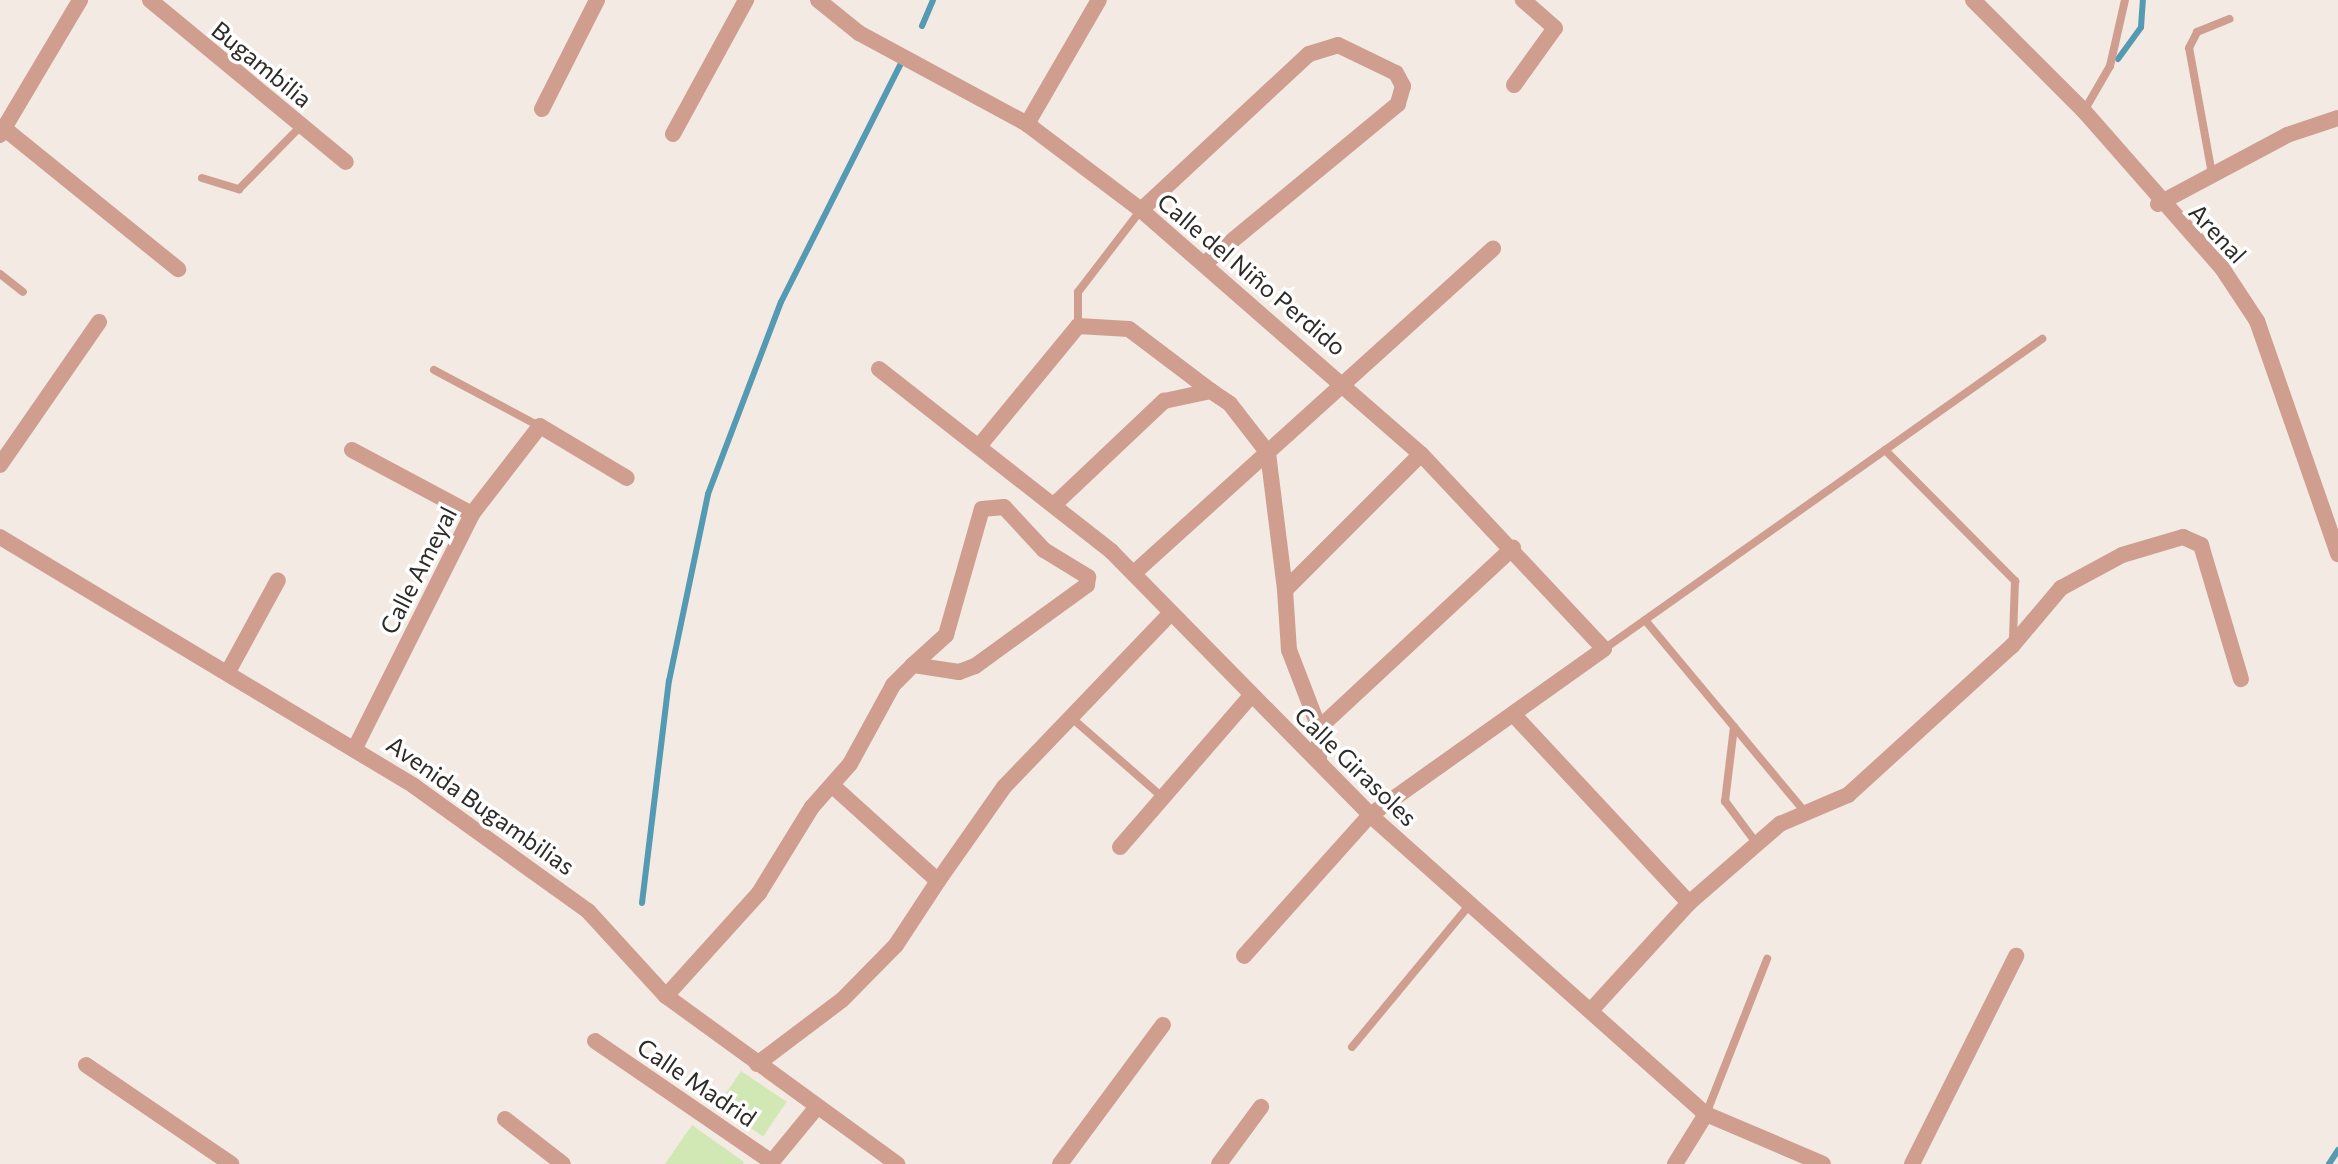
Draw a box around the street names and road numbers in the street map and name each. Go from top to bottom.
street label: Bugambilia [206,15,318,113]
street label: Calle del Niño Perdido [1152,187,1352,361]
street label: Arenal [2183,197,2253,269]
street label: Calle Ameyal [374,501,462,639]
street label: Calle Girasoles [1289,700,1423,832]
street label: Avenida Bugambilias [382,729,580,881]
street label: Calle Madrid [632,1032,762,1132]

